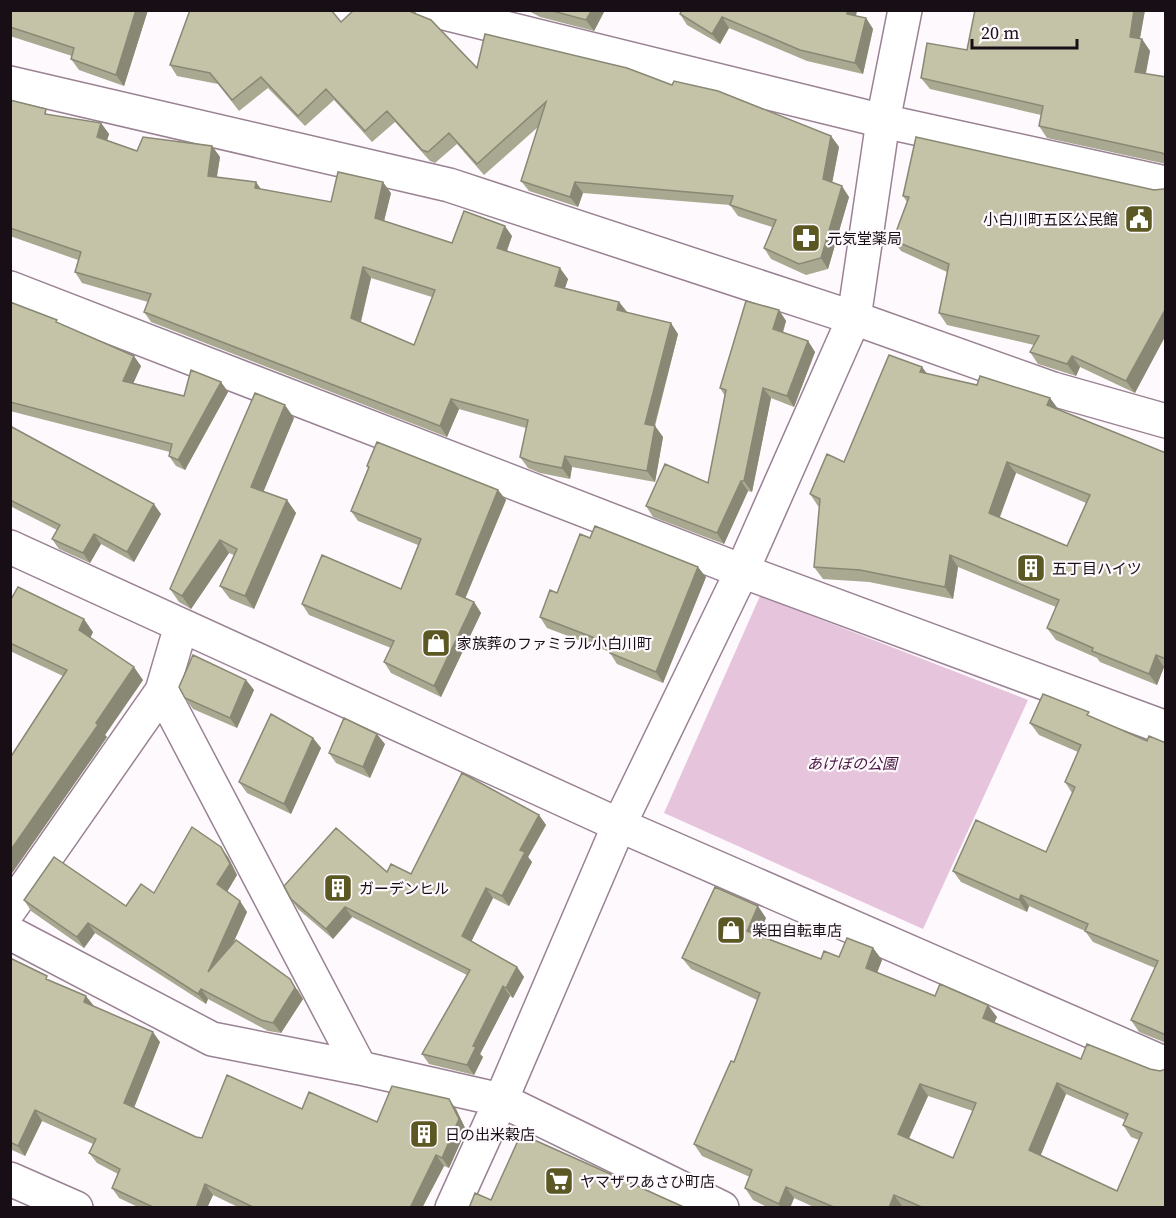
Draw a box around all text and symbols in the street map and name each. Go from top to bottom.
scale bar [972,12,1077,50]
text: 20 m [981,20,1019,45]
public building icon: 小白川町五区公民館 [1123,203,1155,235]
place label: 小白川町五区公民館 [983,209,1118,230]
pharmacy icon: 元気堂薬局 [790,222,822,254]
place label: 元気堂薬局 [827,228,902,249]
building icon: 五丁目ハイツ [1015,552,1047,584]
place label: 五丁目ハイツ [1052,558,1142,579]
shop icon: 家族葬のファミラル小白川町 [420,627,452,659]
place label: 家族葬のファミラル小白川町 [457,633,652,654]
park label: あけぼの公園 [807,753,899,774]
building icon: ガーデンヒル [322,872,354,904]
place label: ガーデンヒル [359,878,449,899]
shop icon: 柴田自転車店 [715,914,747,946]
place label: 柴田自転車店 [752,920,842,941]
building icon: 日の出米穀店 [408,1118,440,1150]
place label: 日の出米穀店 [445,1124,535,1145]
supermarket icon: ヤマザワあさひ町店 [543,1165,575,1197]
place label: ヤマザワあさひ町店 [580,1171,715,1192]

